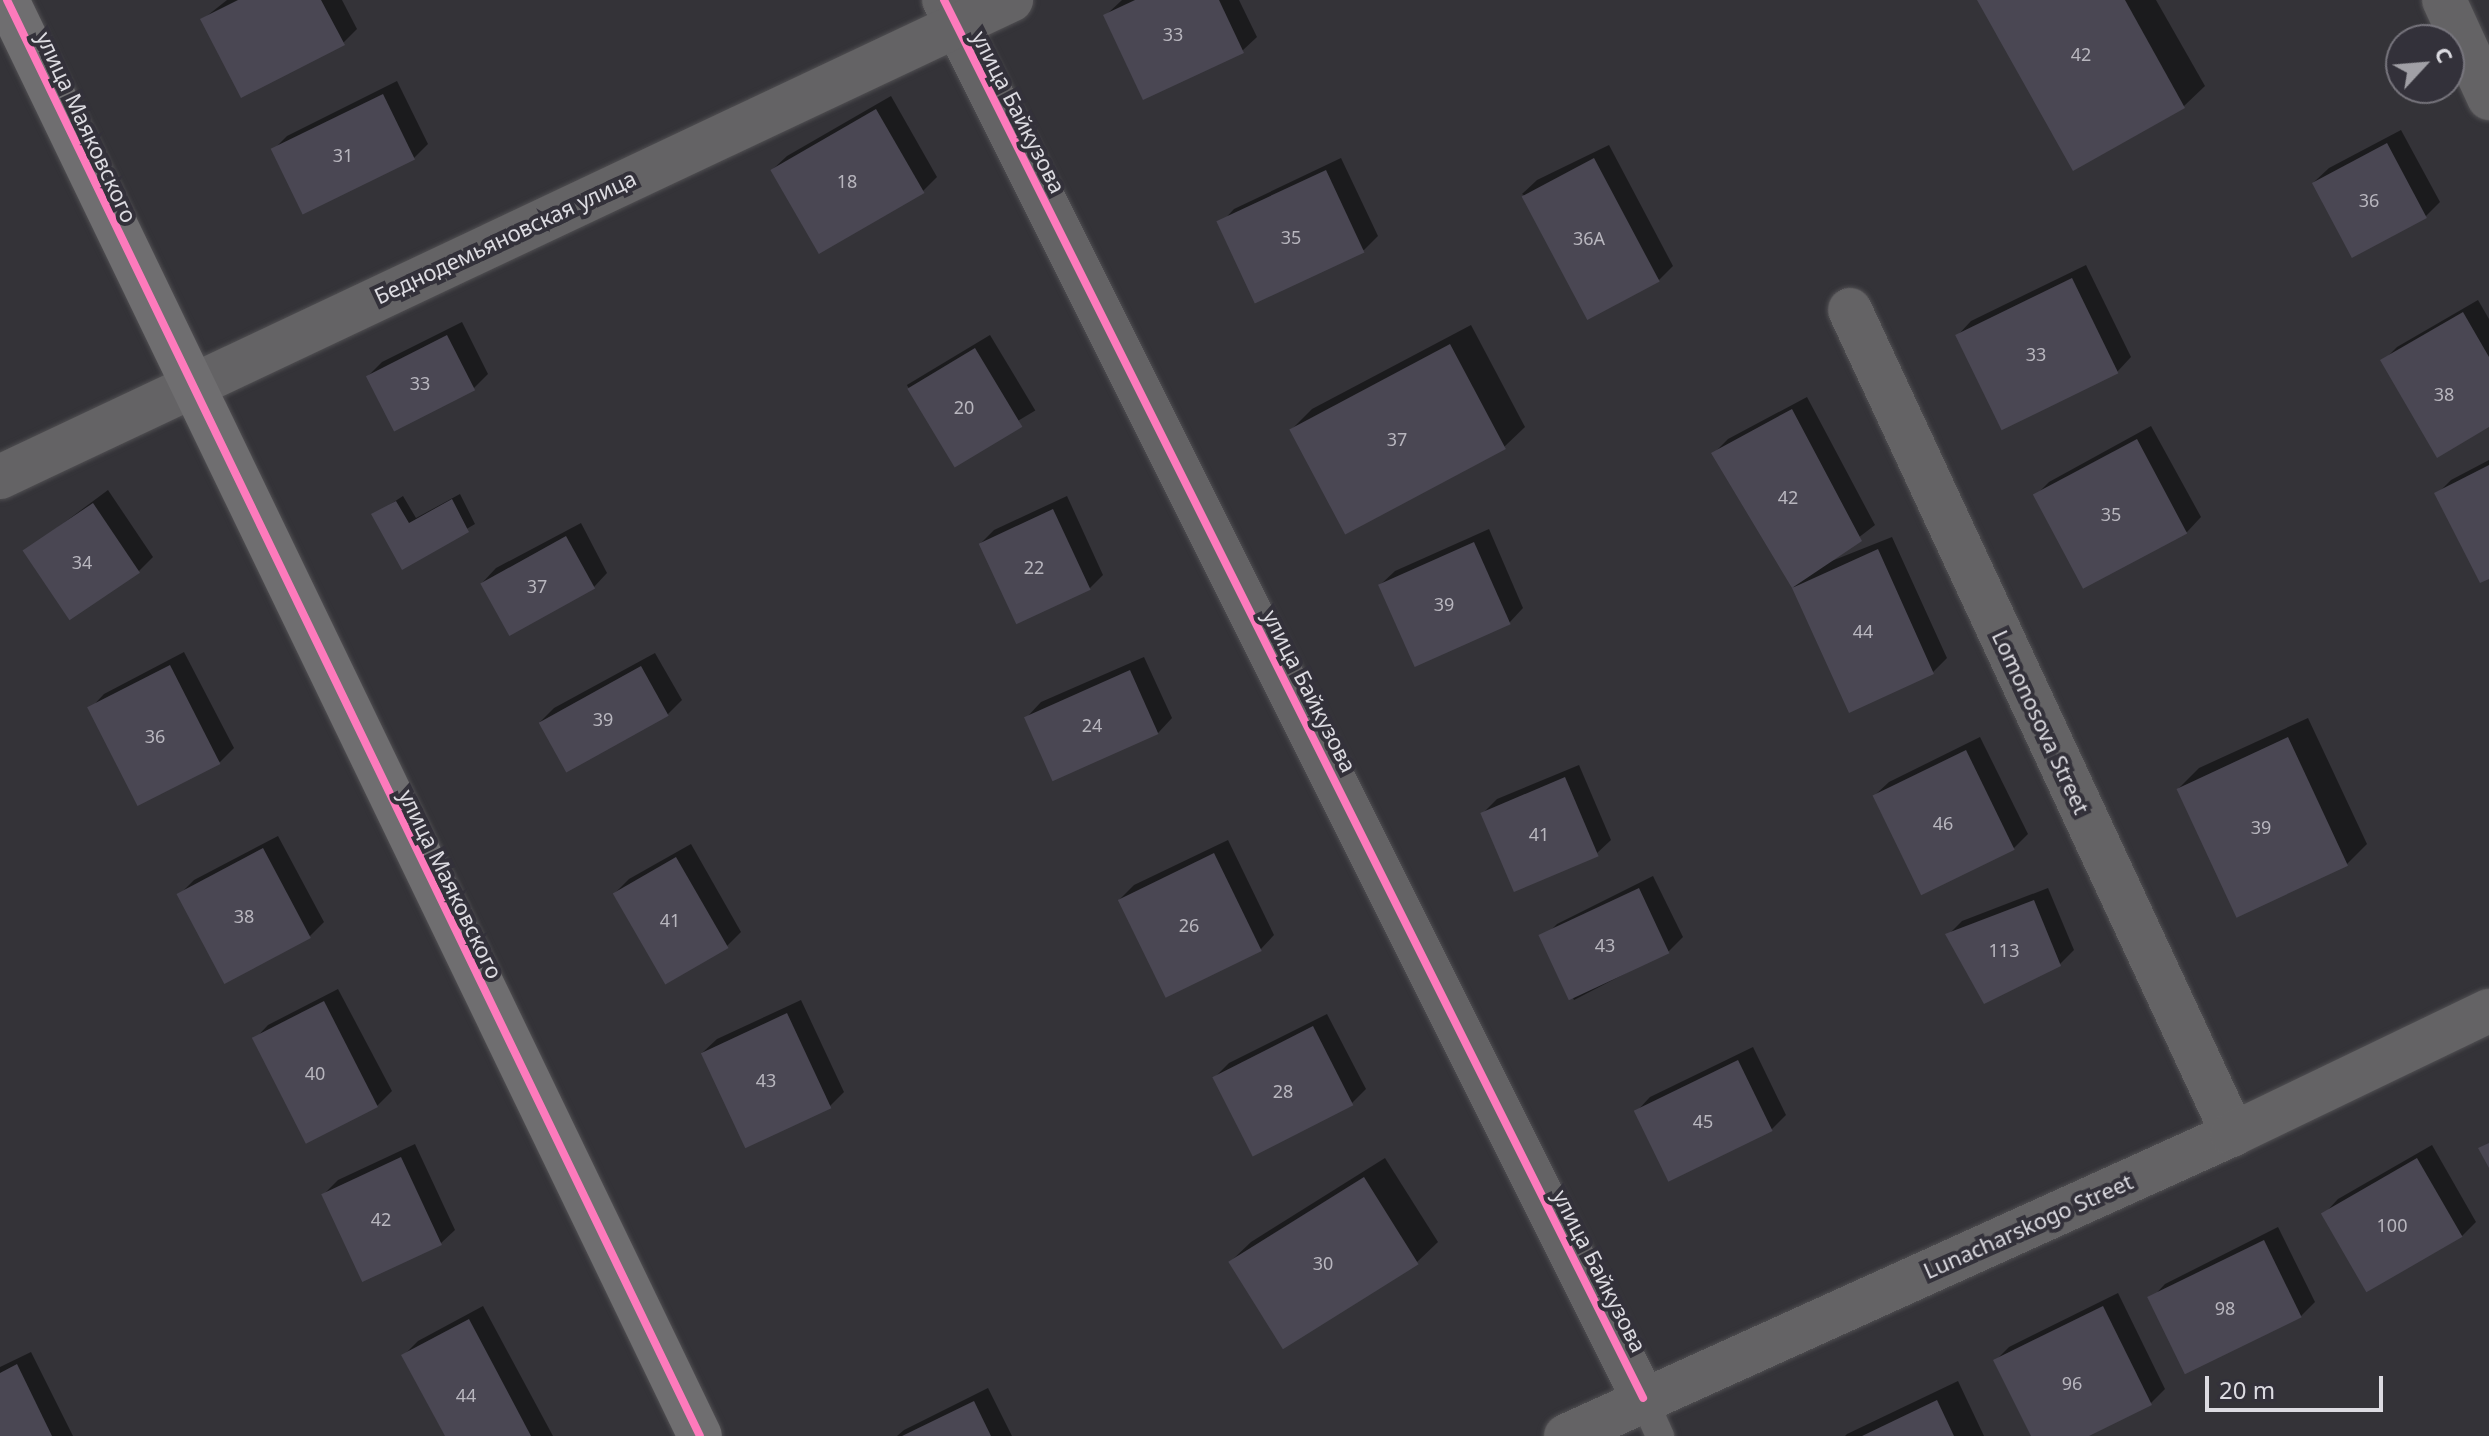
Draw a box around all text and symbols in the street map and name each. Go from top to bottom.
house number: 33 [1163,23,1183,45]
north arrow [2385,24,2465,104]
street label: улица Байкузова [967,26,1071,198]
street label: улица Маяковского [31,27,143,227]
text: С [2428,41,2461,67]
house number: 42 [2071,43,2091,65]
house number: 31 [333,144,353,166]
street label: Беднодемьяновская улица [370,165,640,309]
house number: 18 [837,170,857,192]
house number: 36 [2359,189,2379,211]
house number: 35 [1281,226,1301,248]
house number: 36А [1573,227,1605,249]
house number: 33 [2026,343,2046,365]
house number: 33 [410,372,430,394]
house number: 38 [2434,383,2454,405]
house number: 20 [954,396,974,418]
house number: 37 [1387,428,1407,450]
house number: 42 [1778,486,1798,508]
house number: 35 [2101,503,2121,525]
house number: 34 [72,551,92,573]
house number: 22 [1024,556,1044,578]
house number: 37 [527,575,547,597]
house number: 39 [1434,593,1454,615]
street label: улица Байкузова [1258,605,1362,777]
house number: 44 [1853,620,1873,642]
street label: Lomonosova Street [1987,626,2095,818]
house number: 39 [593,708,613,730]
house number: 24 [1082,714,1102,736]
house number: 36 [145,725,165,747]
street label: улица Маяковского [394,785,508,983]
house number: 46 [1933,812,1953,834]
house number: 39 [2251,816,2271,838]
house number: 41 [1529,823,1549,845]
house number: 38 [234,905,254,927]
house number: 41 [660,909,680,931]
house number: 26 [1179,914,1199,936]
house number: 43 [1595,934,1615,956]
house number: 113 [1989,939,2019,961]
house number: 40 [305,1062,325,1084]
house number: 43 [756,1069,776,1091]
house number: 28 [1273,1080,1293,1102]
house number: 45 [1693,1110,1713,1132]
street label: Lunacharskogo Street [1919,1168,2137,1284]
street label: улица Байкузова [1548,1185,1652,1357]
house number: 42 [371,1208,391,1230]
house number: 100 [2377,1214,2407,1236]
house number: 30 [1313,1252,1333,1274]
house number: 98 [2215,1297,2235,1319]
scale bar [2209,1360,2387,1410]
house number: 96 [2062,1372,2082,1394]
text: 20 m [2219,1373,2275,1406]
house number: 44 [456,1384,476,1406]

